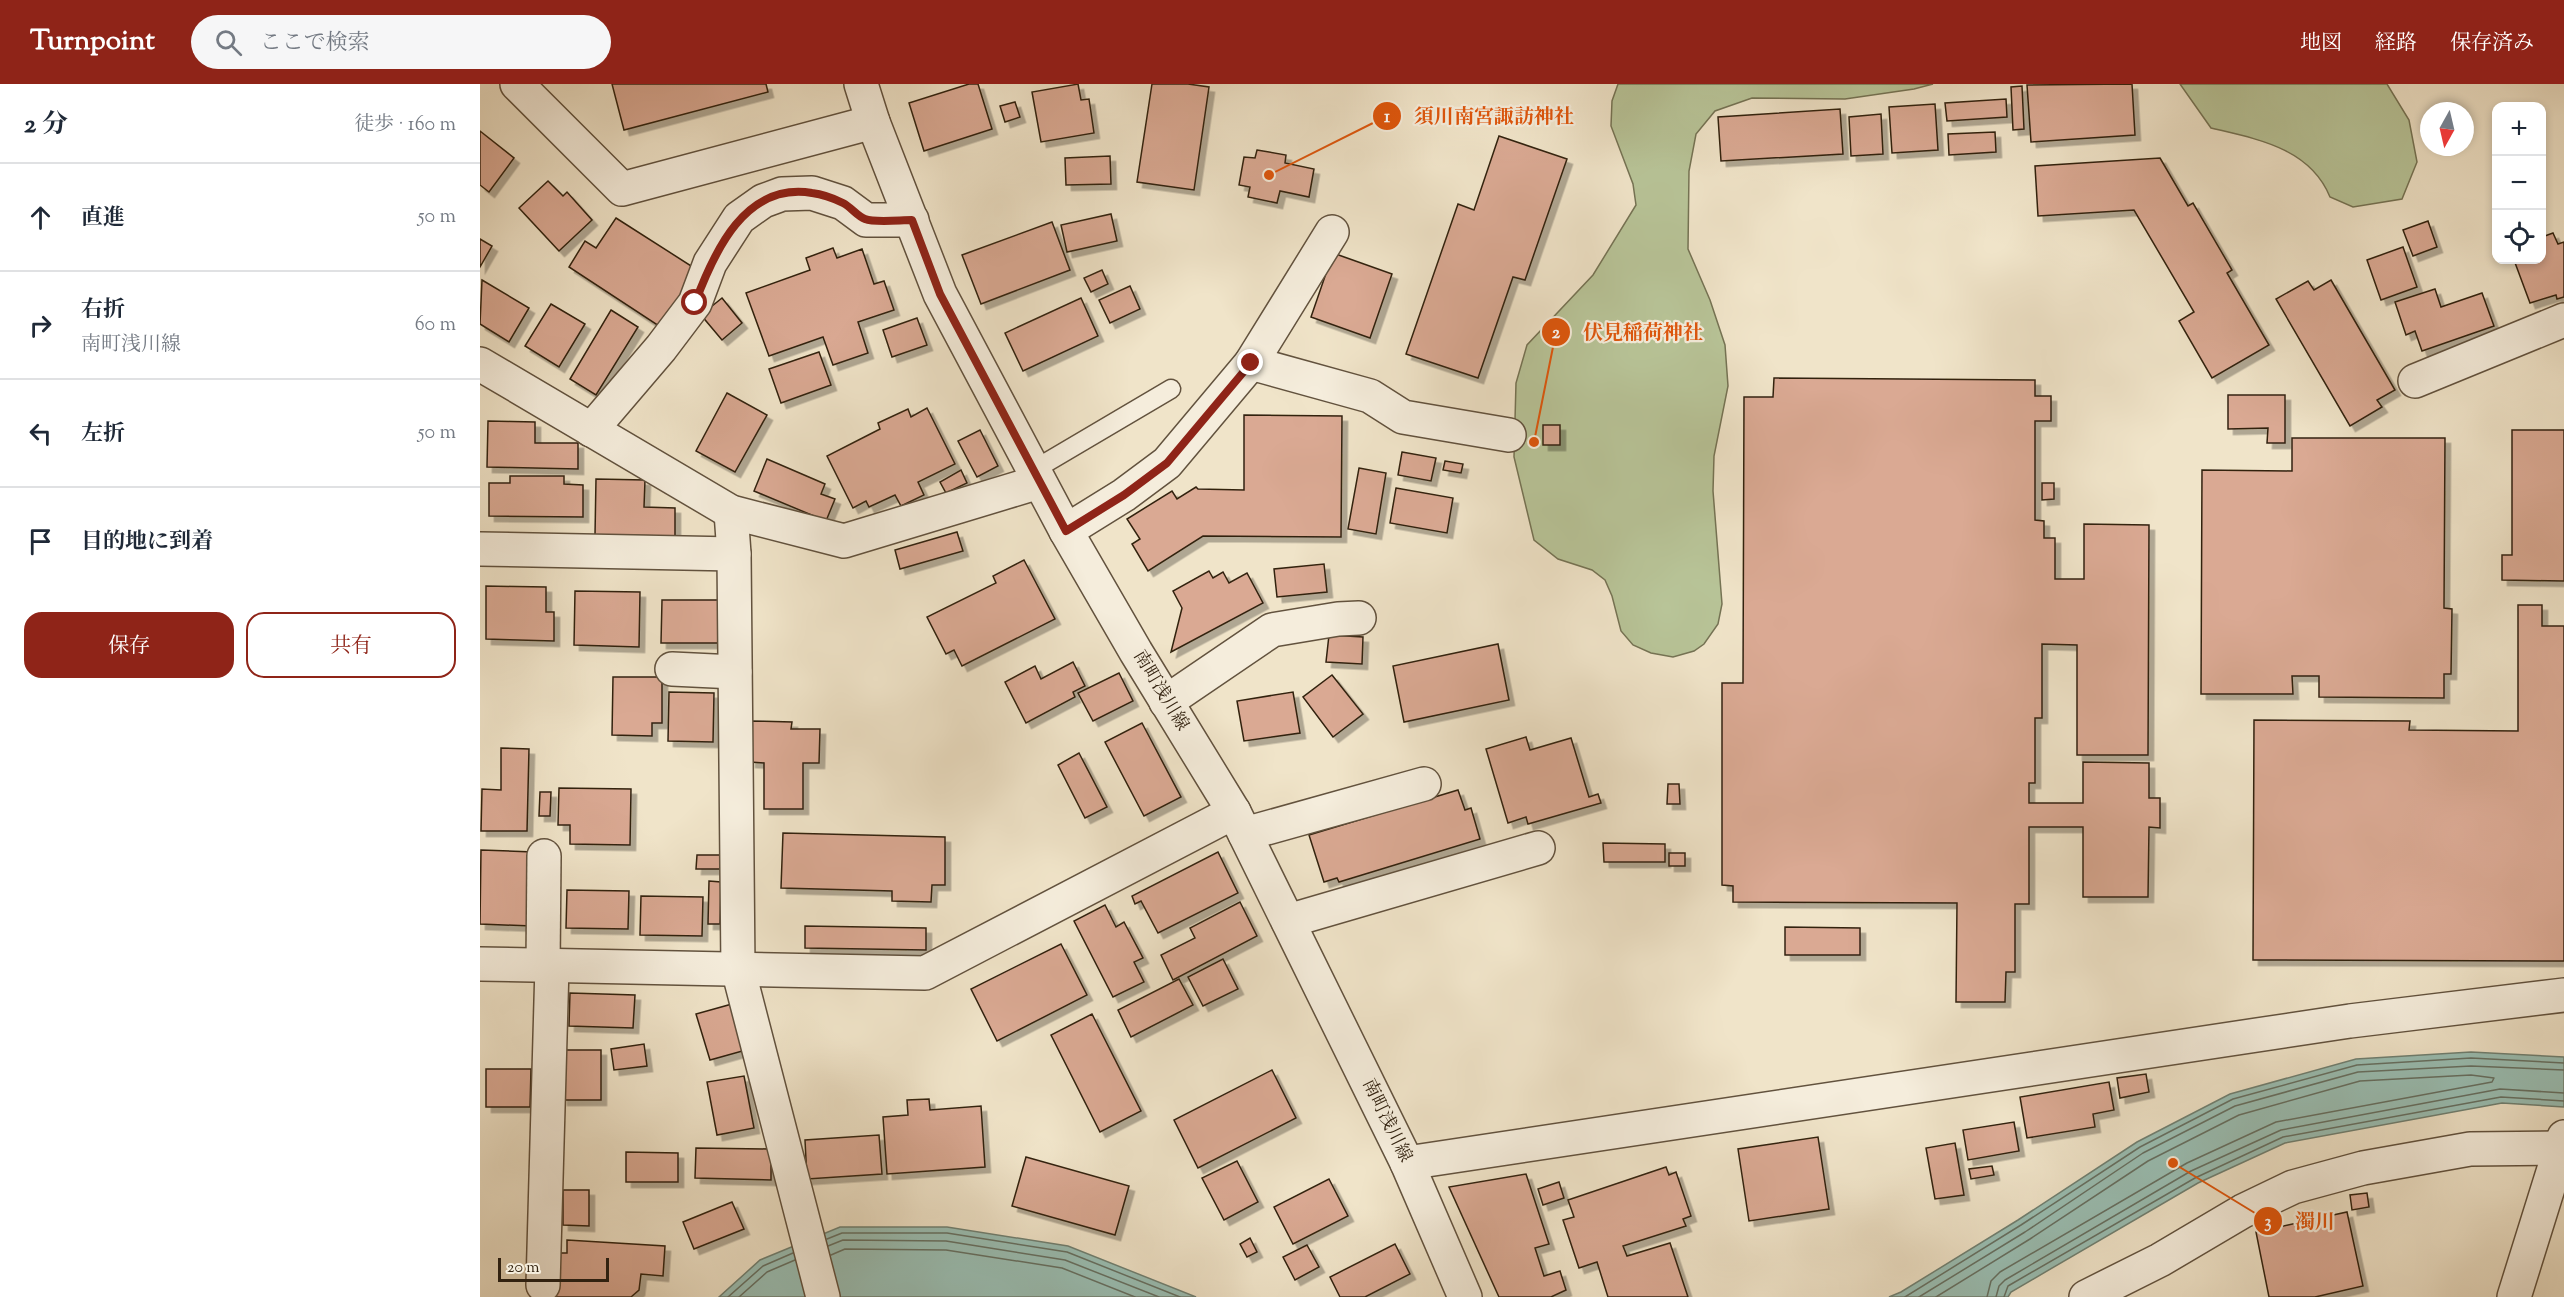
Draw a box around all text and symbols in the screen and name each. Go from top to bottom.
search box [191,15,611,69]
text: Turnpoint [30,22,155,62]
icon: search [212,26,245,59]
text: ここで検索 [260,28,370,60]
text: 地図 [2300,29,2342,59]
text: 経路 [2375,29,2417,59]
text: 保存済み [2450,29,2534,59]
callout: 須川南宮諏訪神社 [1372,97,1586,135]
north arrow [2420,102,2474,156]
map controls [2492,102,2546,264]
button: + [2492,102,2546,156]
text: 須川南宮諏訪神社 [1414,104,1574,133]
text: 1 [1384,105,1391,131]
text: 2 分 [24,107,68,144]
text: 徒歩 · 160 m [354,111,456,140]
button: − [2492,156,2546,210]
icon: ahead [24,201,57,234]
text: 直進 [81,203,125,235]
text: 50 m [418,203,456,232]
button: locate [2492,210,2546,264]
route start [681,289,707,315]
text: 右折 [81,295,125,327]
icon: right [24,309,57,342]
text: 60 m [415,311,456,340]
callout: 伏見稲荷神社 [1541,313,1715,351]
text: 伏見稲荷神社 [1583,320,1703,349]
text: 2 [1552,321,1561,347]
text: 南町浅川線 [81,331,181,360]
route end [1237,349,1263,375]
icon: left [24,417,57,450]
text: 左折 [81,419,125,451]
text: 50 m [418,419,456,448]
icon: arrive [24,525,57,558]
text: 目的地に到着 [81,527,213,559]
button: 保存 [24,612,234,678]
button: 共有 [246,612,456,678]
street label: 南町浅川線 [1126,646,1194,736]
street label: 南町浅川線 [1355,1075,1417,1167]
callout: 濁川 [2253,1202,2347,1240]
text: 濁川 [2295,1209,2335,1238]
text: 3 [2264,1210,2272,1236]
scale bar [498,1255,609,1282]
text: 20 m [507,1257,540,1280]

